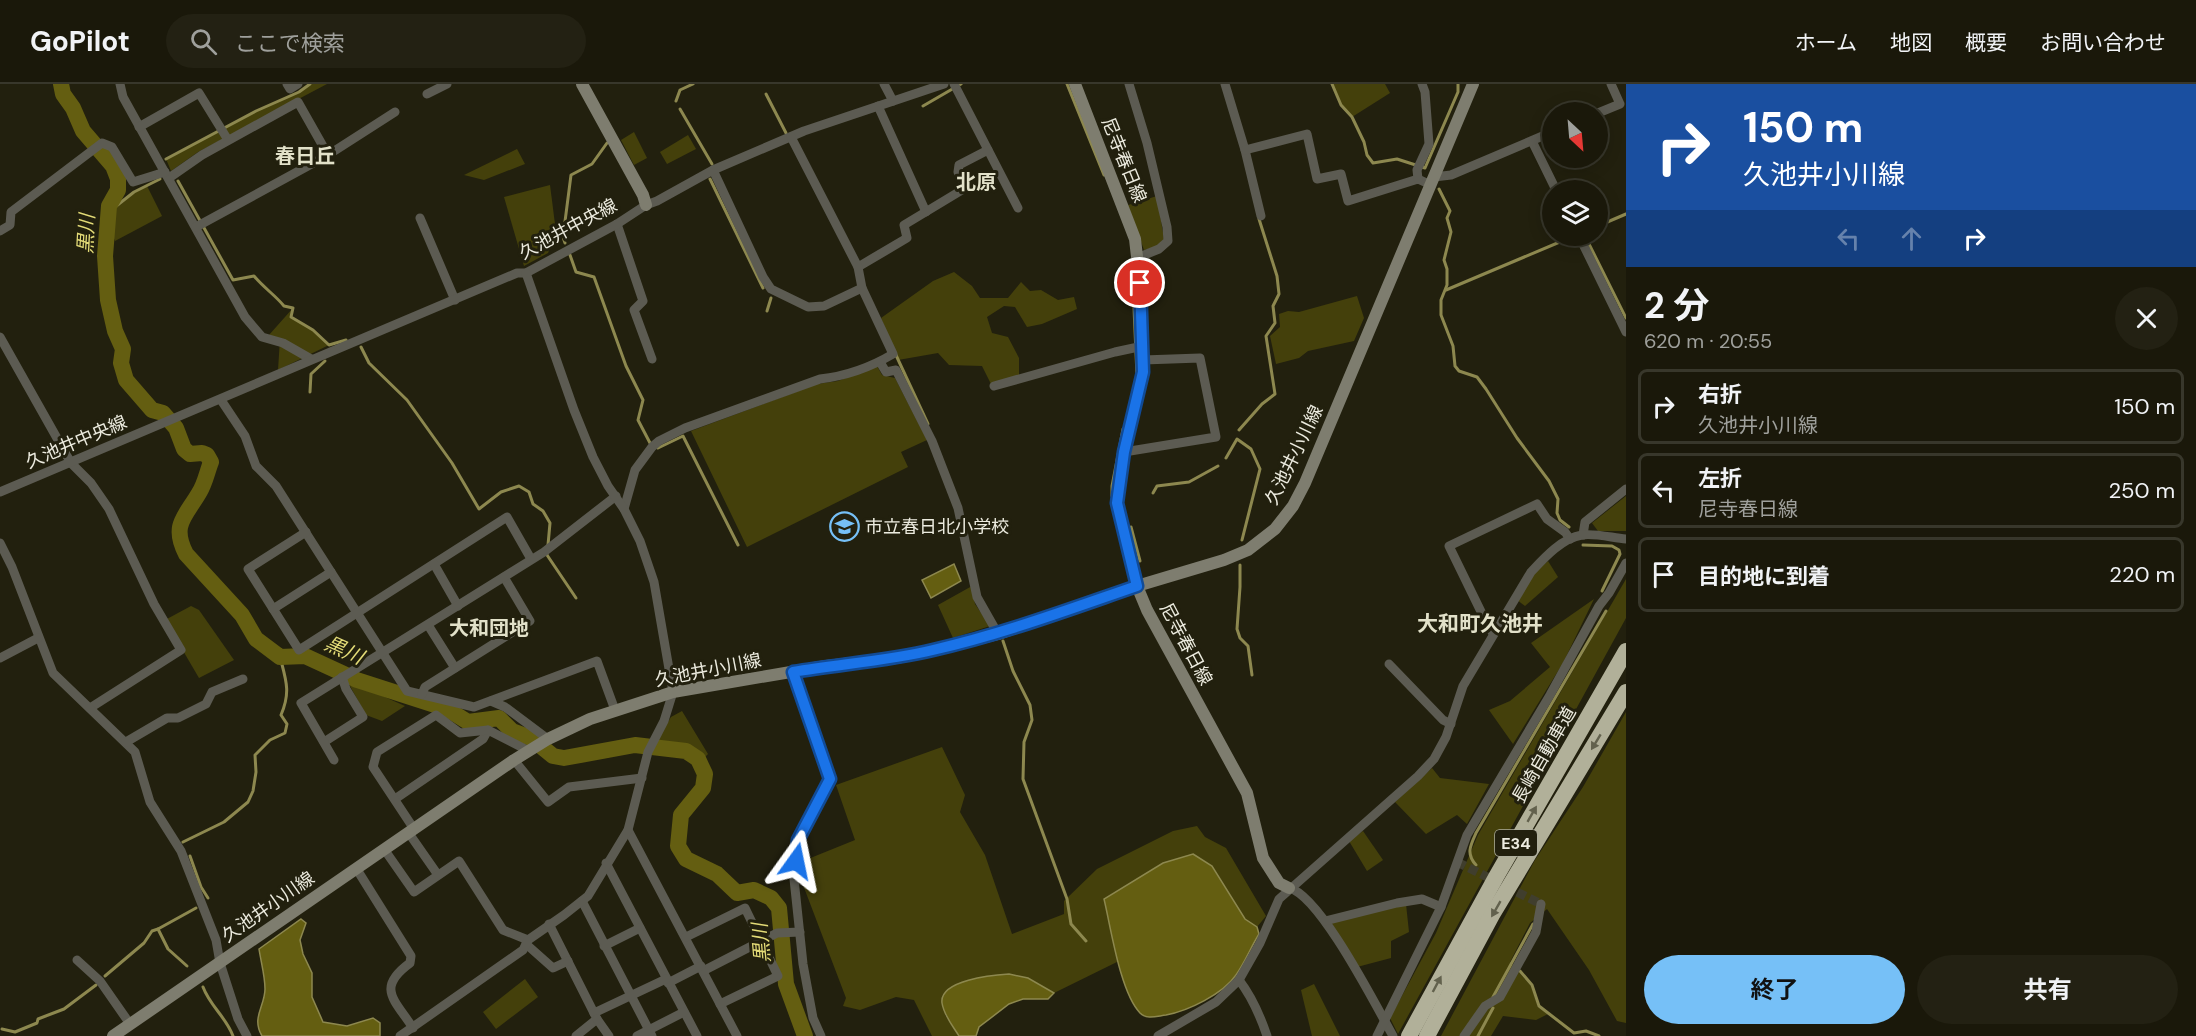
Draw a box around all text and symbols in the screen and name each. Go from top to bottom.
search box [166,14,586,68]
text: GoPilot [30,23,130,60]
icon: search [187,25,220,58]
text: ここで検索 [235,29,345,58]
text: ホーム [1795,29,1857,57]
text: 地図 [1890,29,1932,57]
text: 概要 [1965,29,2007,57]
text: お問い合わせ [2040,29,2166,57]
text: 150 m [1743,100,1863,155]
north arrow [1542,102,1608,168]
map controls [1542,102,1608,246]
icon: right [1644,108,1722,186]
street label: 尼寺春日線 [1096,114,1152,206]
district label: 春日丘 [275,143,335,169]
text: 久池井小川線 [1743,157,1905,192]
district label: 北原 [956,169,996,195]
button: layers [1542,180,1608,246]
street label: 久池井中央線 [515,193,621,265]
water label: 黒川 [72,211,100,255]
icon: left [1832,222,1865,255]
icon: ahead [1895,222,1928,255]
icon: right [1958,222,1991,255]
pin [1114,257,1165,308]
icon: arrive [1123,266,1156,299]
text: 2 分 [1644,282,1709,329]
button: close [2115,287,2178,350]
text: 620 m · 20:55 [1644,328,1772,354]
text: 右折 [1698,380,1742,409]
icon: right [1647,390,1680,423]
text: 150 m [2114,392,2175,421]
street label: 久池井小川線 [1260,401,1328,509]
street label: 久池井中央線 [22,410,130,474]
text: 久池井小川線 [1698,412,1818,438]
text: 左折 [1698,464,1742,493]
icon: left [1647,474,1680,507]
text: 250 m [2108,476,2175,505]
text: 尼寺春日線 [1698,496,1798,522]
school or university icon: 市立春日北小学校 [828,511,860,543]
place label: 市立春日北小学校 [865,515,1009,539]
icon: arrive [1647,558,1680,591]
text: 220 m [2109,560,2175,589]
text: 目的地に到着 [1698,562,1830,591]
street label: 尼寺春日線 [1154,599,1218,689]
district label: 大和町久池井 [1417,610,1543,638]
district label: 大和団地 [449,615,529,641]
water label: 黒川 [320,630,369,671]
street label: 久池井小川線 [653,648,763,692]
street label: 長崎自動車道 [1507,702,1581,808]
one-way arrow [1590,734,1601,750]
one-way arrow [1527,806,1538,822]
position arrow [764,829,828,893]
road number: E34 [1495,830,1537,856]
street label: 久池井小川線 [217,866,319,948]
one-way arrow [1490,901,1501,917]
water label: 黒川 [746,920,776,964]
button: 終了 [1644,955,1905,1024]
button: 共有 [1917,955,2178,1024]
one-way arrow [1432,976,1442,993]

